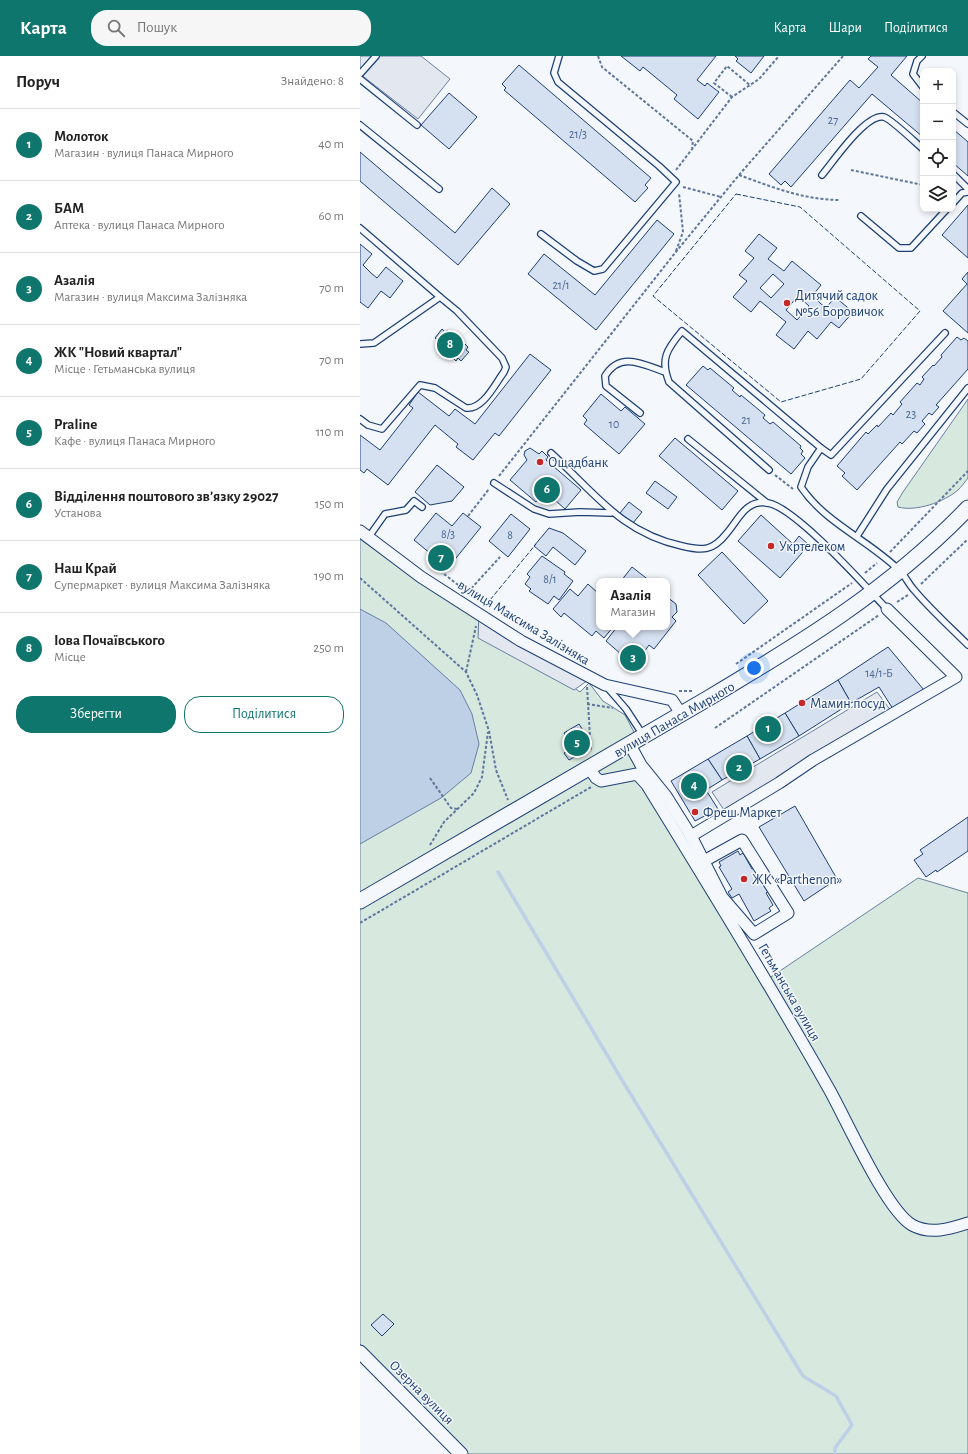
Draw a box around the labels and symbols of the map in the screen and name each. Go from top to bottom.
house number: 27 [828,114,838,126]
house number: 21/3 [569,128,587,140]
house number: 21/1 [552,279,570,291]
place label: Дитячий садок №56 Боровичок [795,289,884,319]
marker: Дитячий садок №56 Боровичок [782,298,792,308]
pin: 8 [437,330,463,360]
house number: 23 [906,408,916,420]
house number: 21 [741,414,751,426]
house number: 10 [609,418,619,430]
place label: Ощадбанк [548,456,609,470]
marker: Ощадбанк [535,457,545,467]
pin: 6 [534,475,560,505]
house number: 8/3 [441,528,455,540]
house number: 8 [507,529,513,541]
place label: Укртелеком [779,540,845,554]
marker: Укртелеком [766,541,776,551]
pin: 7 [428,543,454,573]
house number: 8/1 [543,573,557,585]
street label: вулиця Максима Залізняка [455,578,592,668]
pin: 3 [620,643,646,673]
your location [744,658,764,678]
house number: 14/1-Б [865,667,893,679]
street label: вулиця Панаса Мирного [612,680,737,760]
place label: Мамин посуд [810,697,886,711]
marker: Мамин посуд [797,698,807,708]
pin: 1 [755,714,781,744]
pin: 5 [564,728,590,758]
pin: 2 [726,753,752,783]
pin: 4 [681,771,707,801]
place label: Фреш Маркет [703,806,783,820]
marker: Фреш Маркет [690,807,700,817]
place label: ЖК «Parthenon» [752,873,842,887]
marker: ЖК «Parthenon» [739,874,749,884]
street label: Гетьманська вулиця [755,941,823,1044]
street label: Озерна вулиця [387,1358,456,1427]

